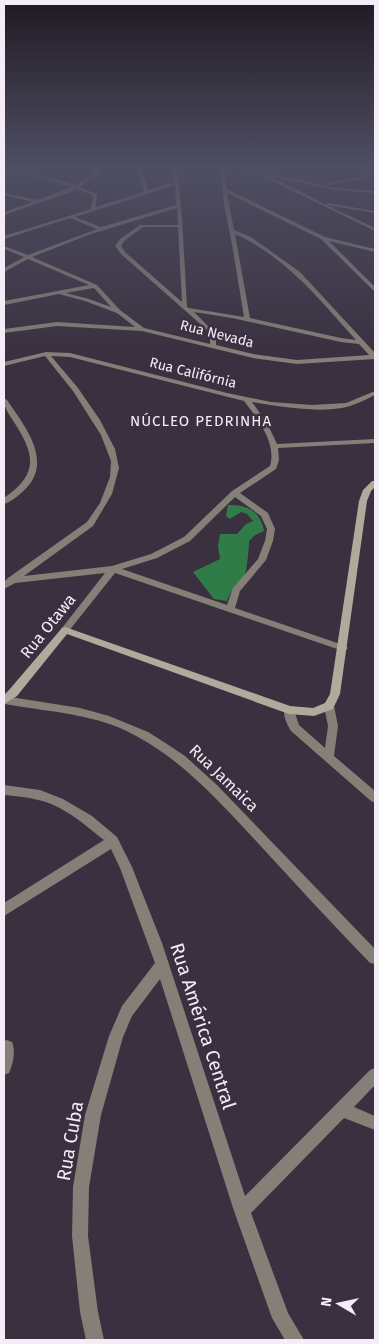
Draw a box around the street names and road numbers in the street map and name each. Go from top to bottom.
street label: Rua Nevada [178,317,256,351]
street label: Rua Califórnia [148,354,238,392]
street label: Rua Otawa [16,590,80,662]
street label: Rua Jamaica [186,740,262,816]
street label: Rua América Central [165,940,241,1112]
street label: Rua Cuba [52,1099,88,1183]

